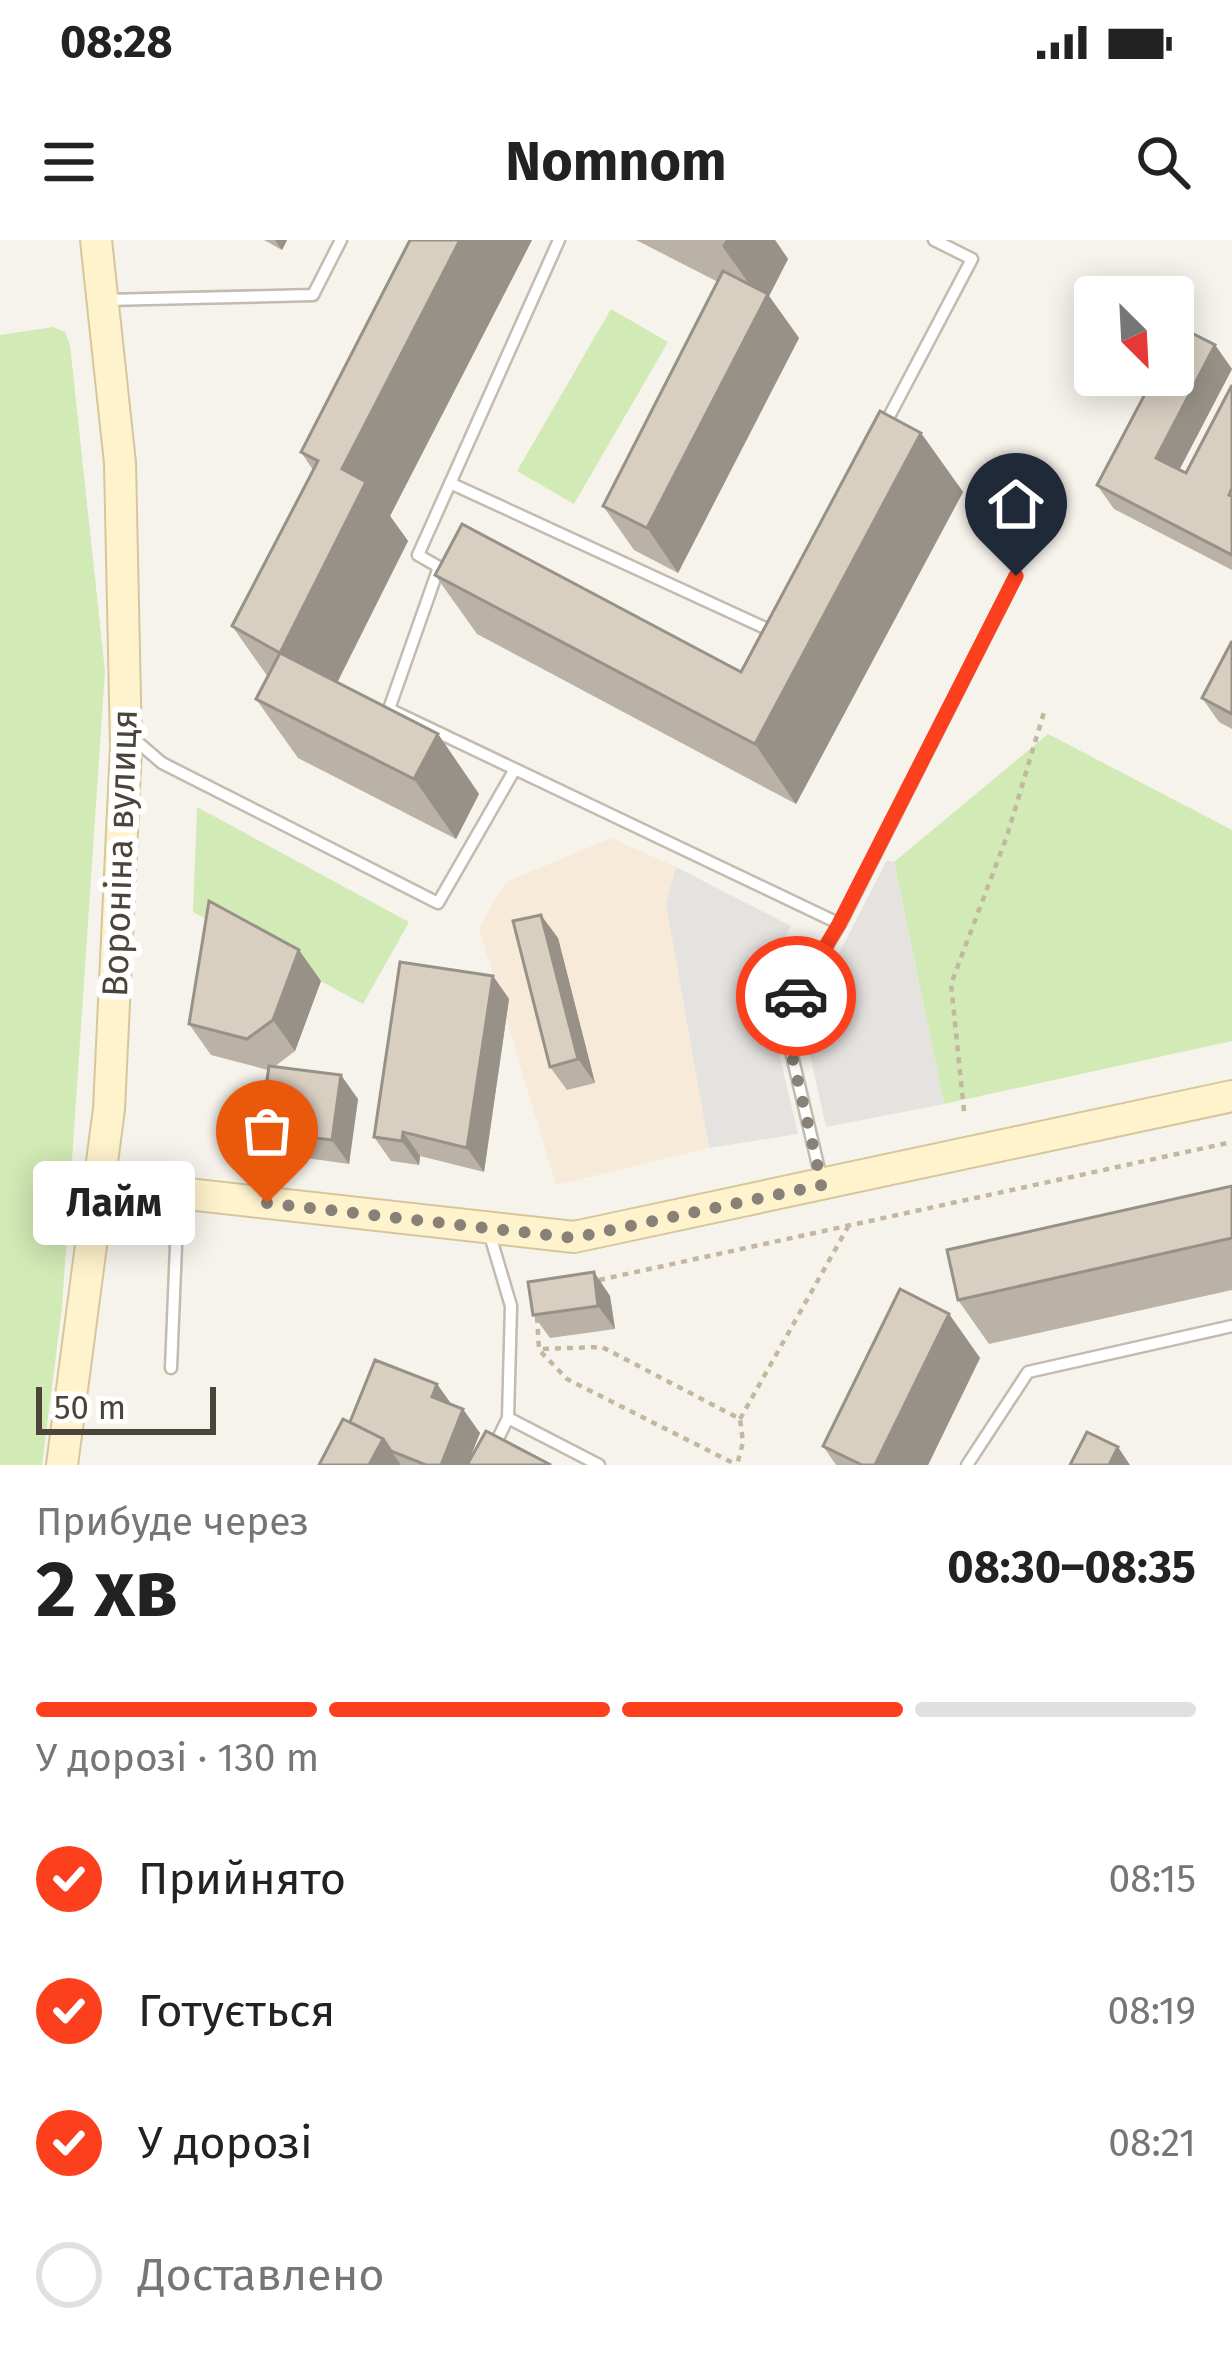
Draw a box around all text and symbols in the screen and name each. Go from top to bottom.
text: 08:28 [60,15,173,69]
icon: menu [36,129,102,195]
icon: search [1130,129,1196,195]
text: Nomnom [505,130,727,194]
north arrow [1074,276,1194,396]
map controls [1074,276,1194,396]
pin [965,453,1067,576]
icon: home [983,471,1049,537]
street label: Вороніна вулиця [93,709,147,998]
courier [736,936,856,1056]
icon: car [763,963,829,1029]
pin [216,1080,318,1203]
icon: bag [234,1098,300,1164]
callout: Лайм [33,1161,195,1245]
text: Лайм [66,1180,162,1226]
scale bar [36,1381,216,1434]
text: 50 m [54,1388,126,1428]
text: Прибуде через [36,1499,309,1545]
text: 08:30–08:35 [947,1540,1196,1594]
text: 2 хв [36,1543,178,1637]
text: У дорозі · 130 m [36,1735,319,1781]
icon: check [36,1846,102,1912]
text: Прийнято [138,1852,346,1906]
text: 08:15 [1109,1856,1196,1902]
icon: check [36,1978,102,2044]
text: Готується [138,1984,335,2038]
text: 08:19 [1108,1988,1196,2034]
icon: check [36,2110,102,2176]
text: У дорозі [138,2116,313,2170]
text: 08:21 [1108,2120,1196,2166]
text: Доставлено [138,2248,385,2302]

